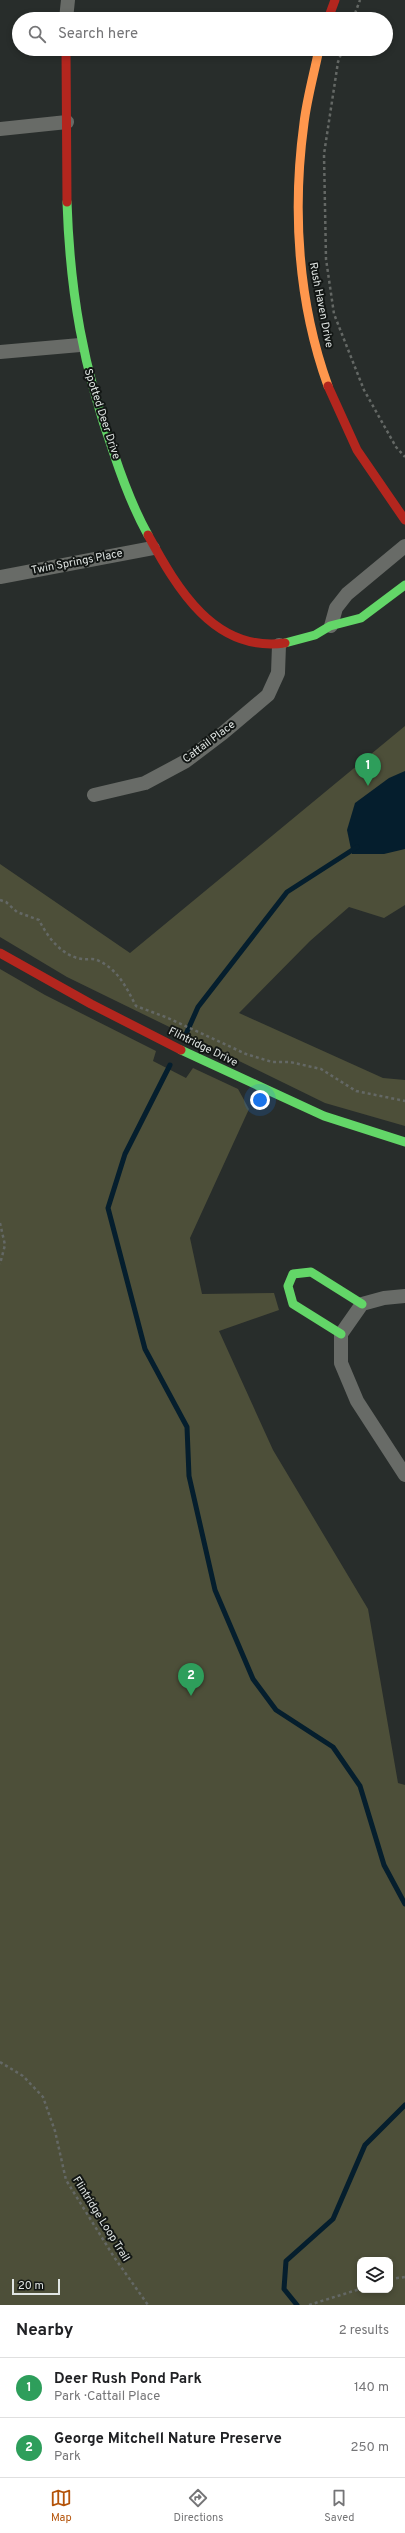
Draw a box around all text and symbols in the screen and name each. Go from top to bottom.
search box [12,12,393,56]
icon: search [26,23,48,45]
text: Search here [58,25,138,44]
street label: Rush Haven Drive [306,261,336,349]
street label: Spotted Deer Drive [81,367,123,461]
street label: Twin Springs Place [30,546,124,578]
street label: Cattail Place [180,718,238,766]
pin: 1 [355,753,381,786]
street label: Flintridge Drive [166,1024,240,1070]
your location [250,1090,270,1110]
pin: 2 [178,1663,204,1696]
street label: Flintridge Loop Trail [69,2174,133,2264]
map controls [357,2257,393,2293]
button: layers [357,2257,393,2293]
scale bar [12,2277,60,2296]
text: 20 m [18,2279,44,2293]
text: Nearby [16,2320,73,2342]
text: 2 results [339,2323,389,2339]
text: Deer Rush Pond Park [54,2370,202,2389]
text: 1 [26,2380,32,2396]
text: 140 m [354,2380,389,2396]
text: Park · Cattail Place [54,2389,160,2405]
text: George Mitchell Nature Preserve [54,2430,282,2449]
text: 2 [25,2440,33,2456]
text: 250 m [351,2440,389,2456]
text: Park [54,2449,81,2465]
tab: Map [50,2487,72,2525]
tab: Directions [173,2487,223,2525]
tab: Saved [324,2487,355,2525]

